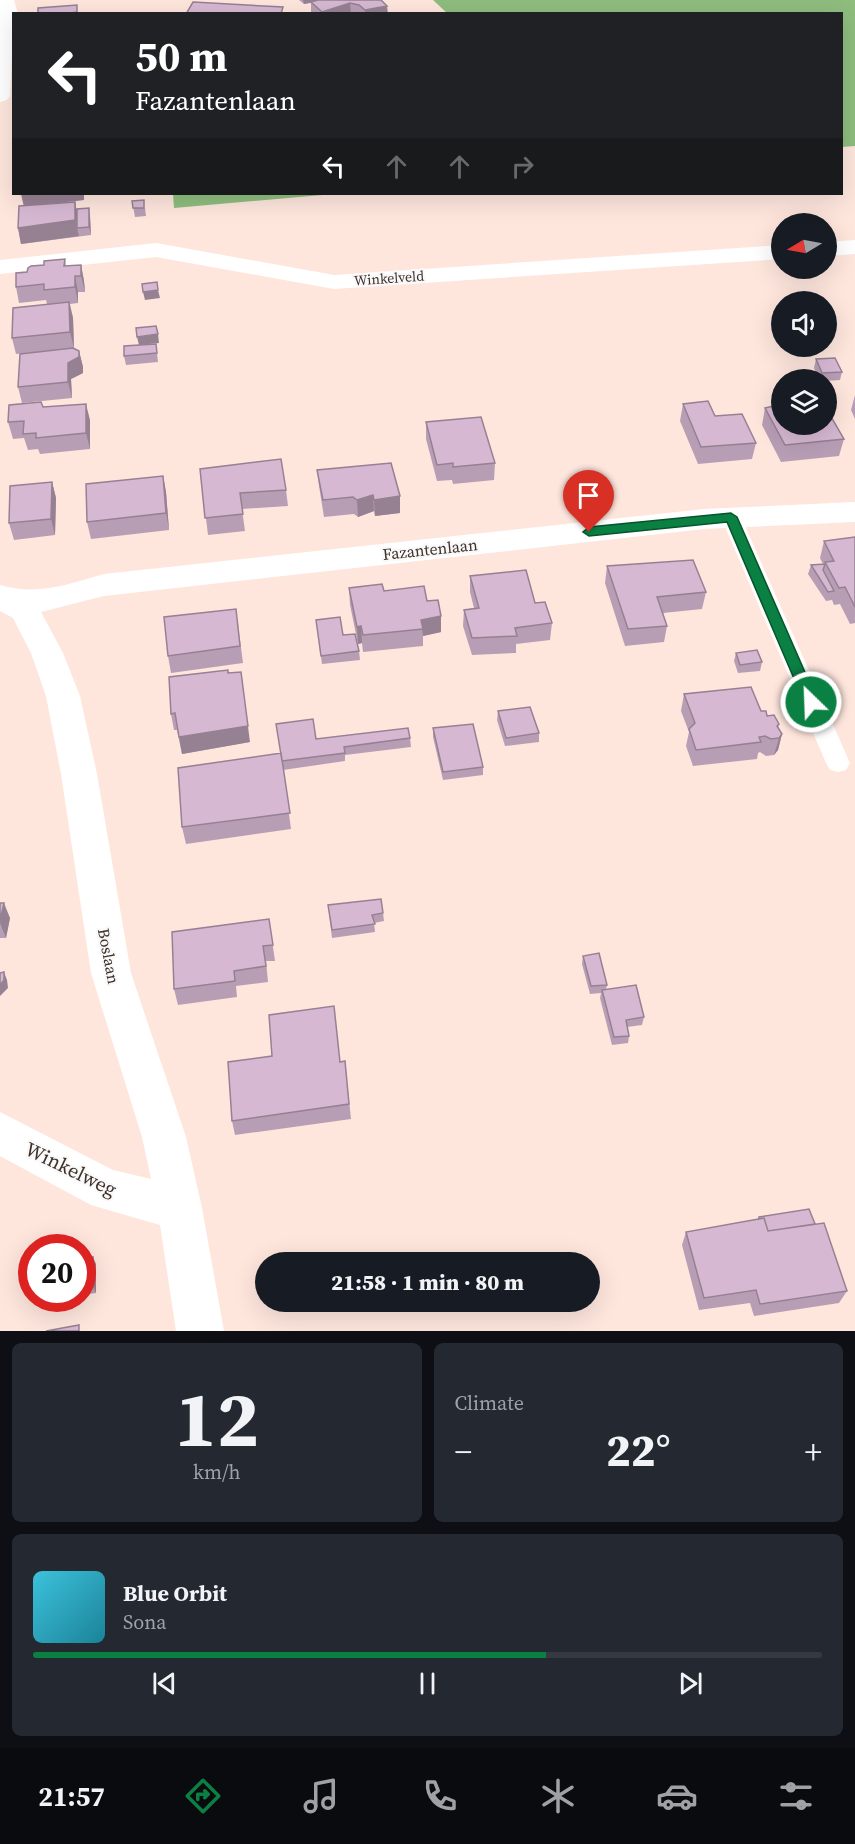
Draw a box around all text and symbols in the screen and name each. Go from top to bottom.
text: 50 m [135,27,228,85]
icon: left [36,36,114,114]
text: Fazantenlaan [135,82,296,119]
icon: left [317,150,350,183]
icon: ahead [380,150,413,183]
icon: ahead [443,150,476,183]
icon: right [506,150,539,183]
north arrow [771,213,837,279]
map controls [771,213,837,435]
street label: Winkelveld [353,266,425,290]
button: sound [771,291,837,357]
button: layers [771,369,837,435]
pin [563,470,614,532]
icon: arrive [572,479,605,512]
street label: Fazantenlaan [381,533,479,565]
position arrow [779,670,843,734]
street label: Boslaan [93,926,125,986]
street label: Winkelweg [21,1135,121,1203]
speed limit sign: 20 [18,1234,96,1312]
text: 21:58 · 1 min · 80 m [331,1267,524,1297]
text: 12 [174,1365,259,1472]
text: Climate [455,1389,524,1417]
text: 22° [606,1419,670,1481]
text: − [455,1429,472,1474]
text: + [804,1429,822,1474]
text: km/h [193,1458,241,1486]
text: Blue Orbit [123,1578,227,1608]
text: Sona [123,1608,167,1636]
icon: previous [148,1667,181,1700]
icon: pause [411,1667,444,1700]
icon: next [674,1667,707,1700]
icon: directions [182,1775,224,1817]
icon: music [300,1775,342,1817]
icon: phone [419,1775,461,1817]
icon: climate [537,1775,579,1817]
icon: car [656,1775,698,1817]
icon: filters [775,1775,817,1817]
text: 21:57 [38,1778,105,1815]

